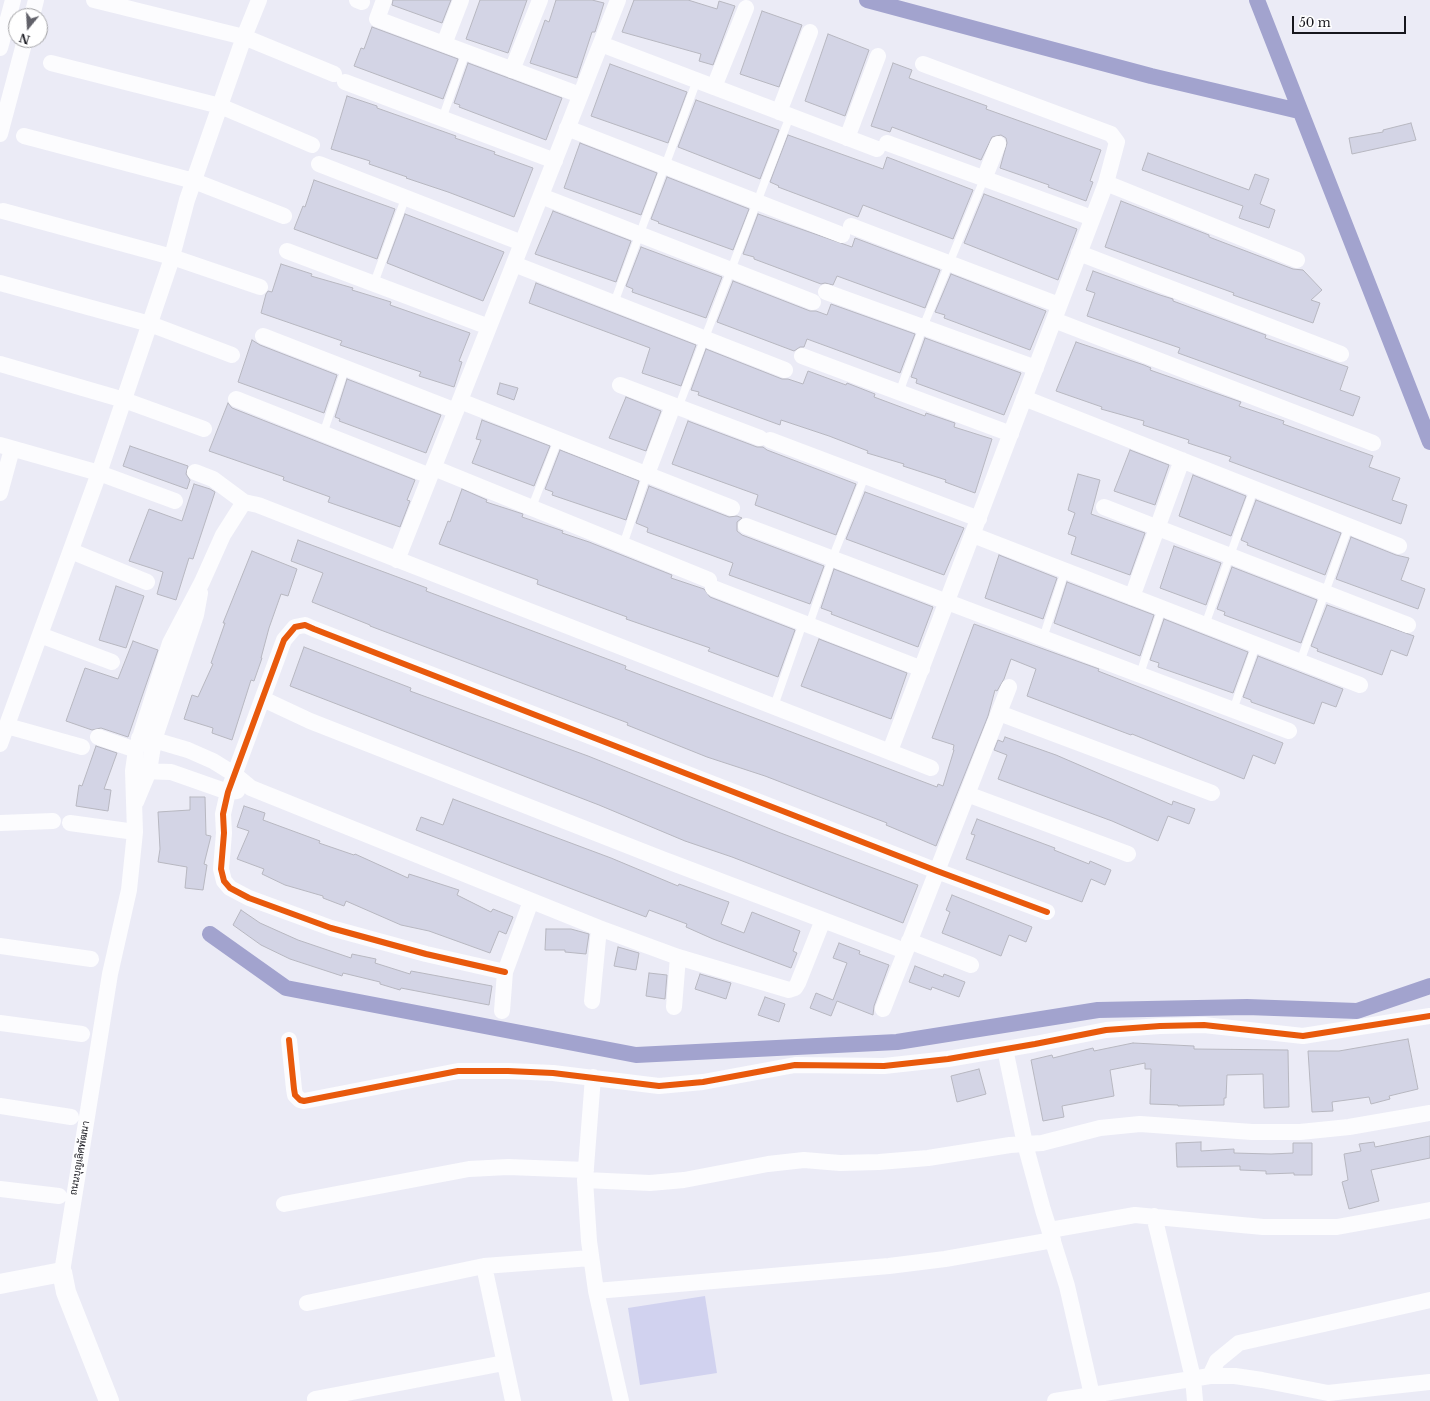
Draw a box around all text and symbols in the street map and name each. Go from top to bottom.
north arrow [8,8,48,48]
scale bar [1294,8,1408,34]
text: 50 m [1299,15,1331,30]
text: N [18,30,32,47]
street label: ถนนบุญเลิศพัฒนา [68,1120,92,1196]

